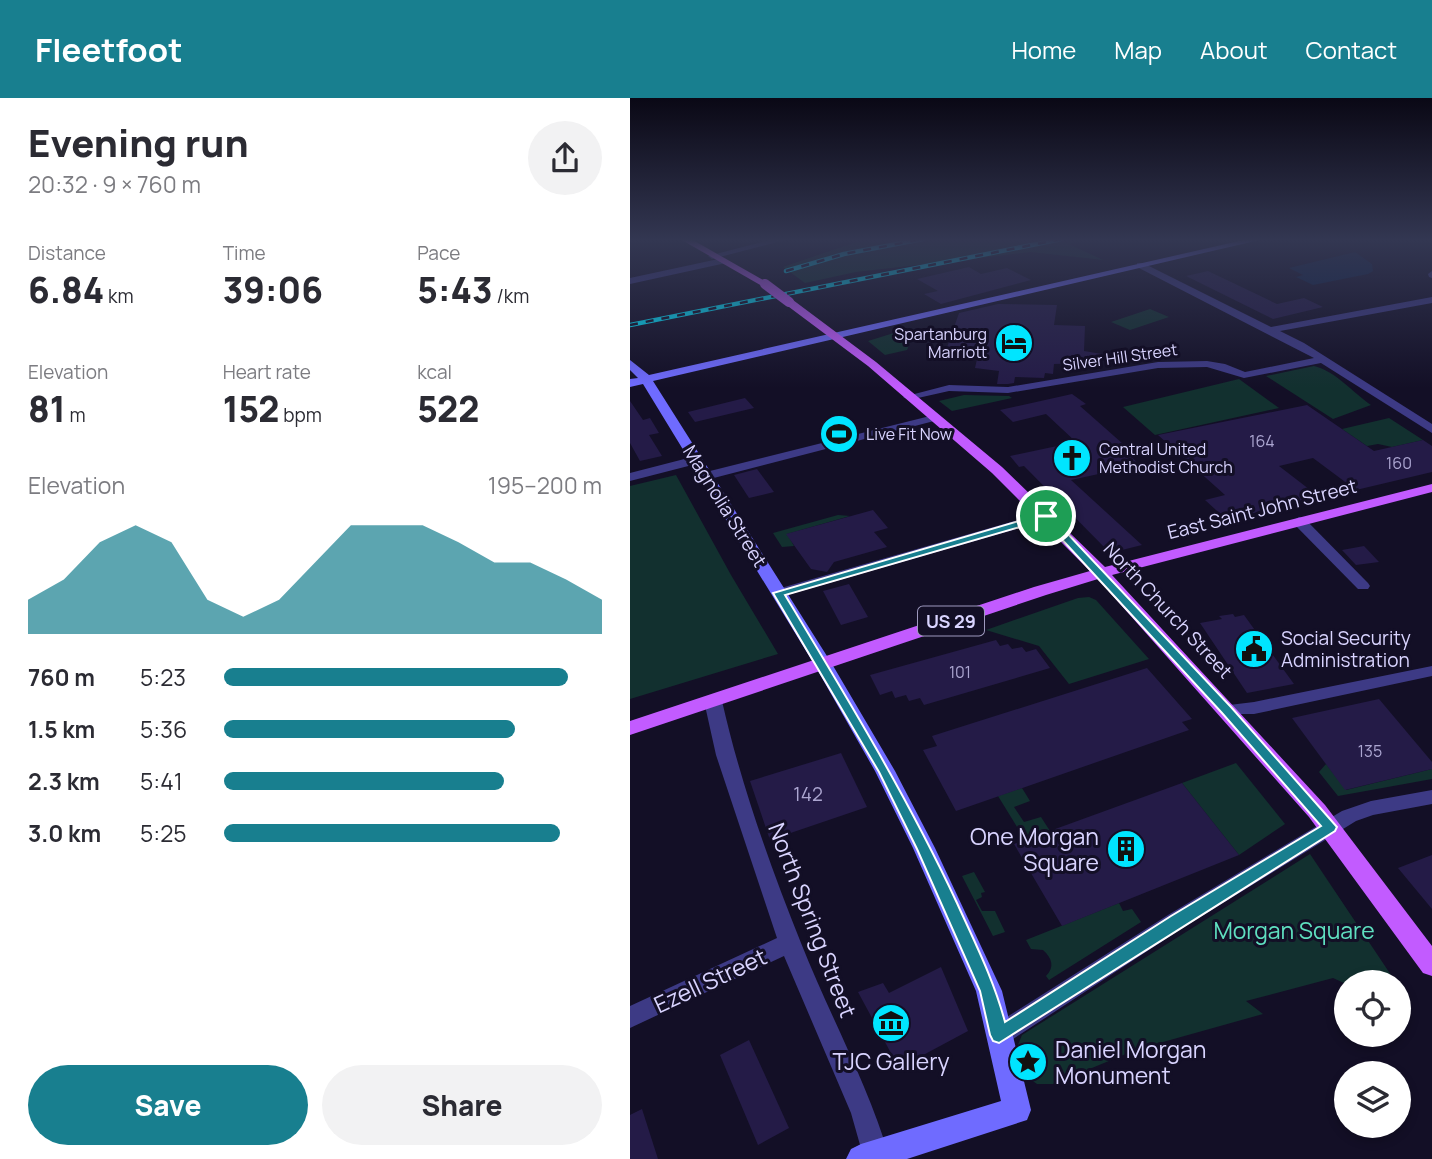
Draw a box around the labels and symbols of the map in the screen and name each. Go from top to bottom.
hotel icon: Spartanburg Marriott [993,322,1035,364]
place label: Spartanburg Marriott [894,323,987,363]
street label: Silver Hill Street [1061,338,1179,376]
sports icon: Live Fit Now [818,413,860,455]
place label: Live Fit Now [866,423,952,445]
house number: 164 [1249,430,1275,452]
church icon: Central United Methodist Church [1051,437,1093,479]
place label: Central United Methodist Church [1099,438,1233,478]
street label: Magnolia Street [677,440,773,572]
house number: 160 [1386,452,1412,474]
street label: East Saint John Street [1165,473,1359,545]
pin [1016,486,1076,546]
street label: North Church Street [1098,536,1238,684]
road number: US 29 [918,606,984,636]
place label: Social Security Administration [1281,625,1411,673]
public building icon: Social Security Administration [1233,628,1275,670]
house number: 101 [949,661,971,683]
house number: 135 [1358,740,1382,762]
house number: 142 [793,781,823,807]
street label: North Spring Street [761,818,865,1022]
place label: One Morgan Square [970,820,1099,878]
building icon: One Morgan Square [1105,828,1147,870]
park label: Morgan Square [1213,914,1375,946]
street label: Ezell Street [649,940,771,1020]
museum icon: TJC Gallery [870,1002,912,1044]
place label: Daniel Morgan Monument [1055,1033,1207,1091]
place icon: Daniel Morgan Monument [1007,1041,1049,1083]
place label: TJC Gallery [832,1045,950,1077]

